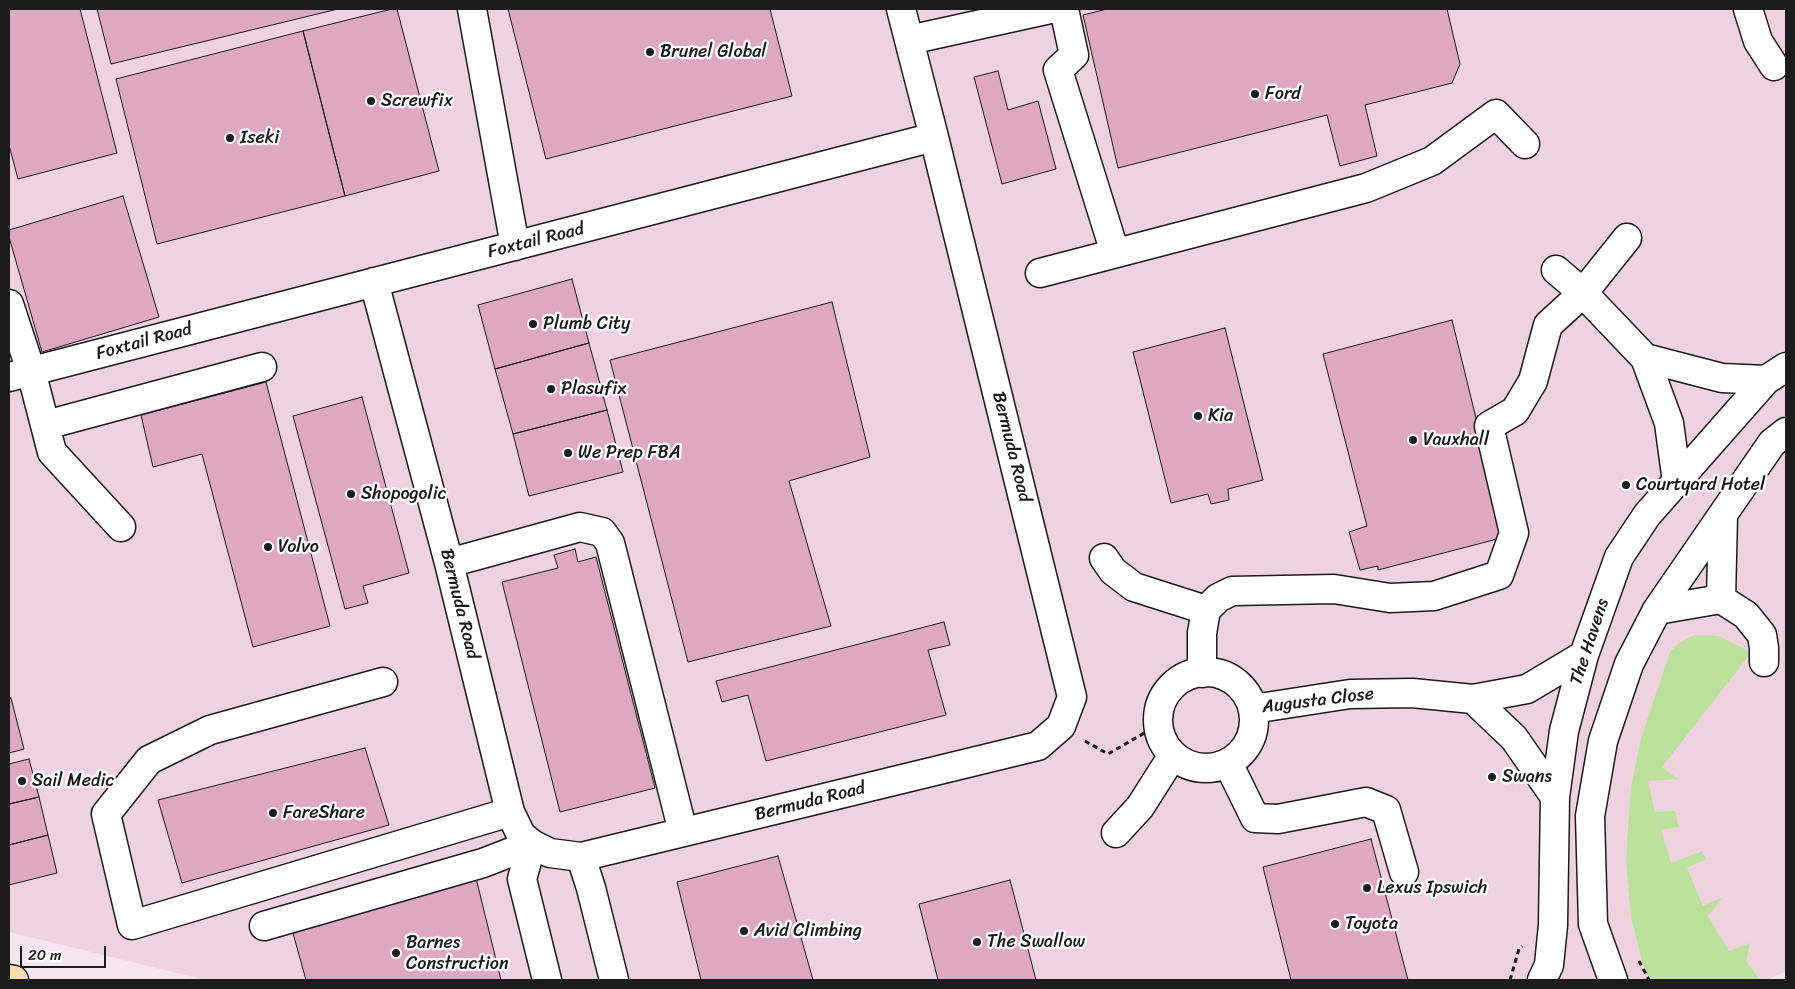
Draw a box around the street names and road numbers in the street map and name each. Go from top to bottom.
street label: Foxtail Road [486,219,586,263]
street label: Foxtail Road [94,319,194,365]
street label: Bermuda Road [987,389,1035,505]
street label: Bermuda Road [435,546,483,662]
street label: The Havens [1566,596,1614,688]
street label: Augusta Close [1261,683,1375,719]
street label: Bermuda Road [752,778,868,826]

